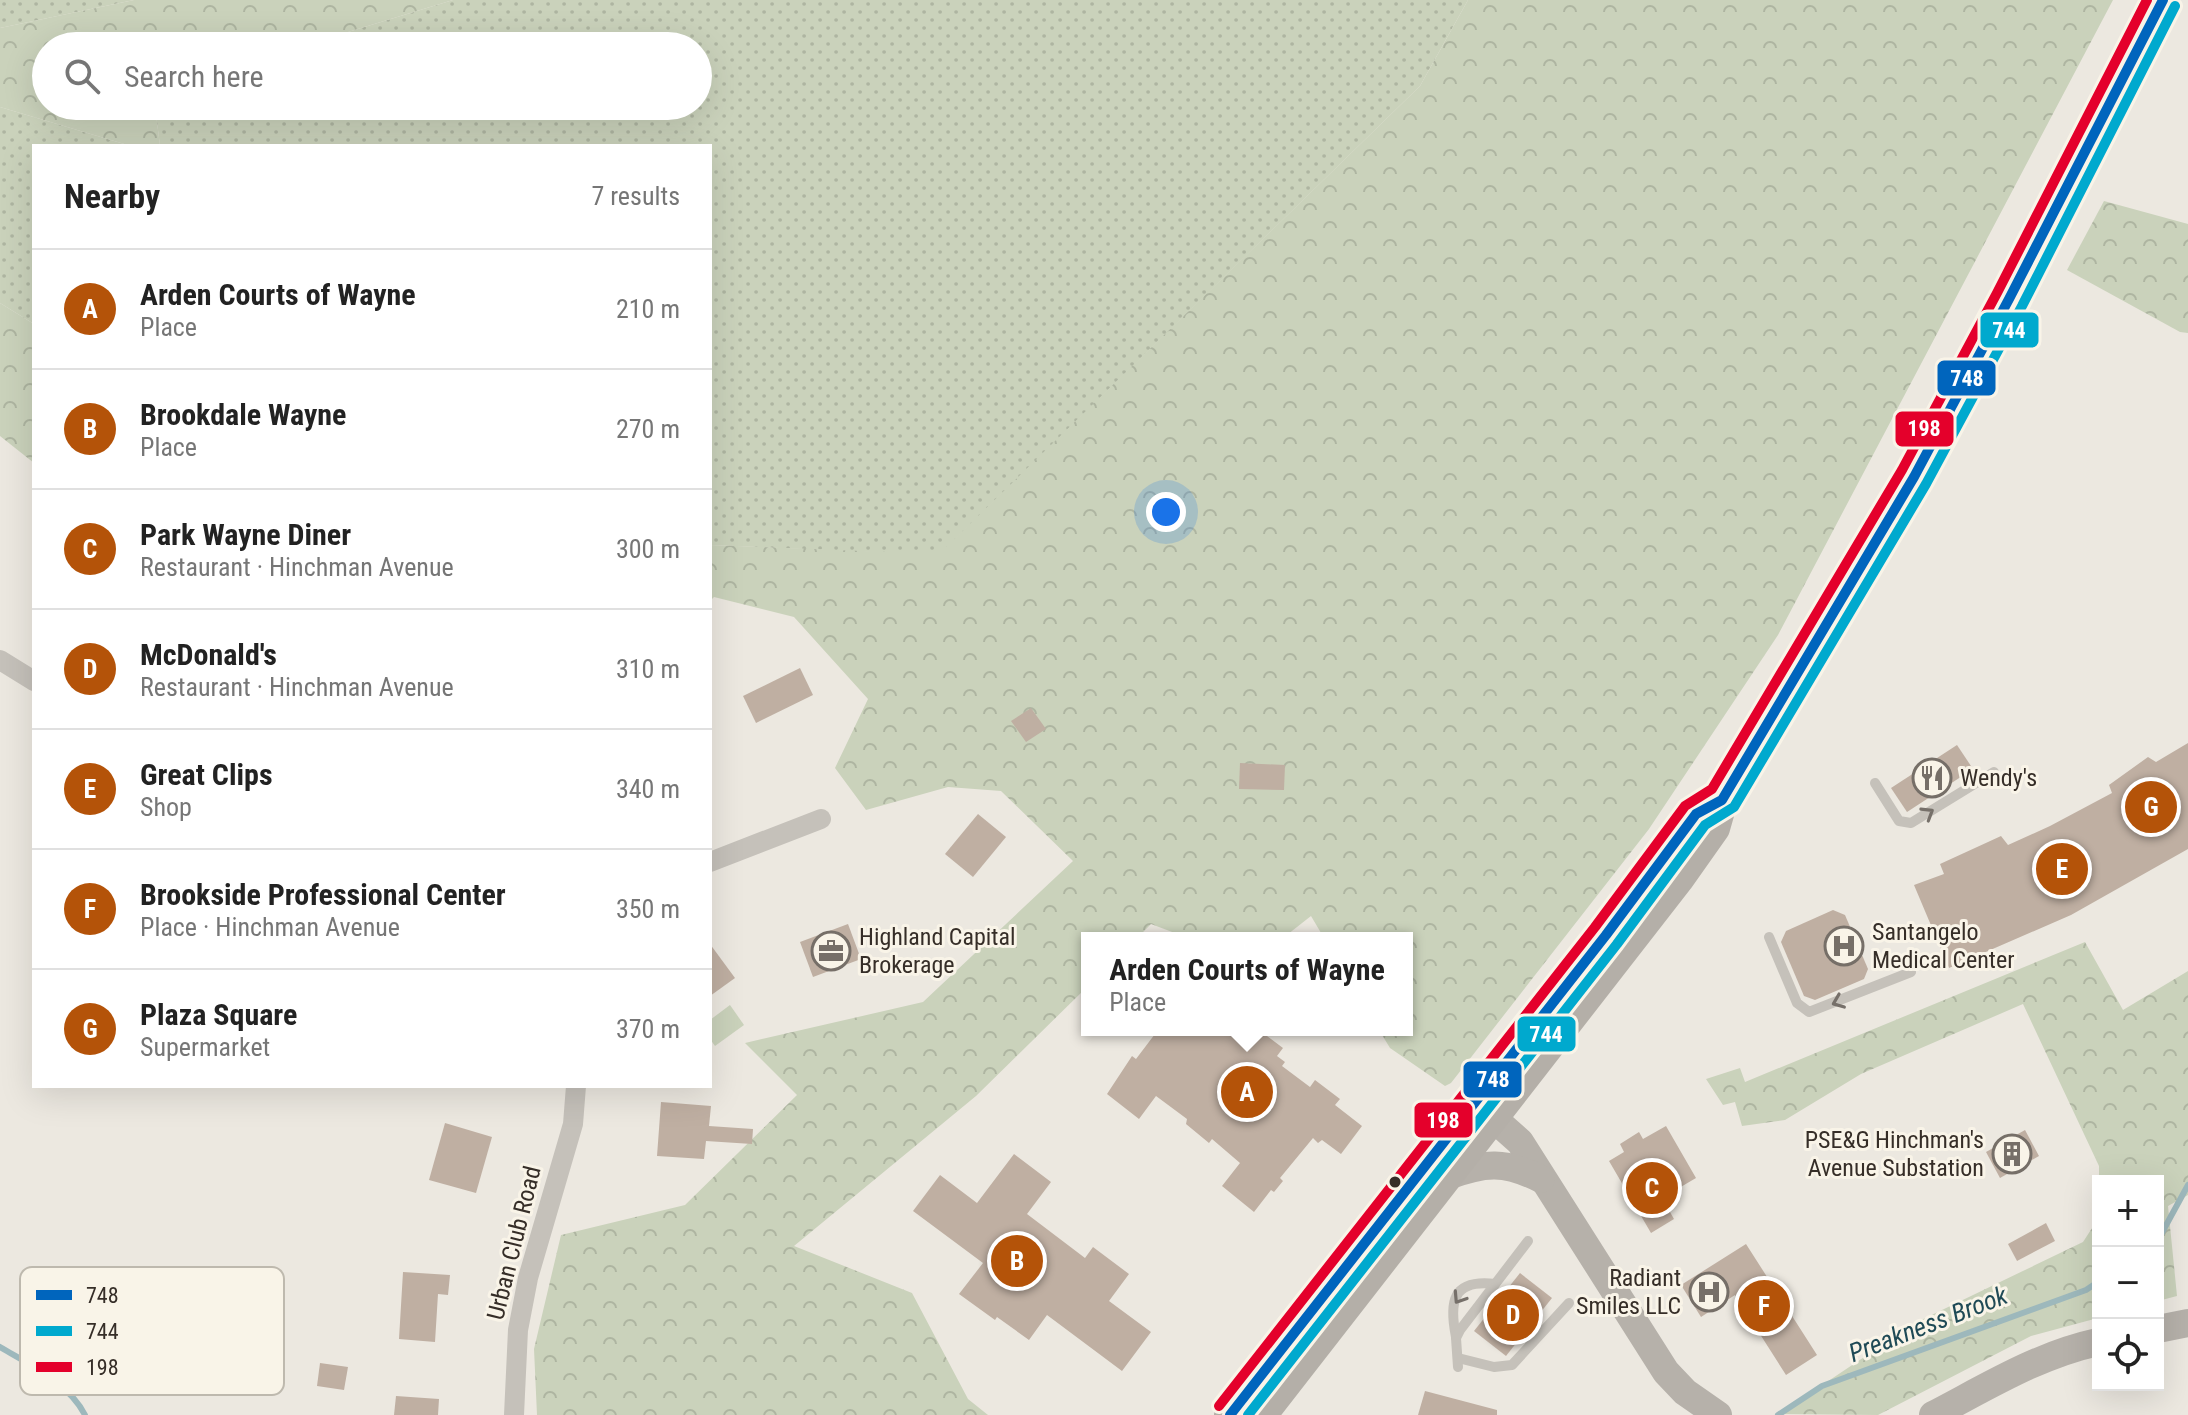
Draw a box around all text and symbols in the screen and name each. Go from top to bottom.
search box [32,32,712,120]
icon: search [60,54,104,98]
text: Search here [124,59,264,94]
text: Nearby [64,176,160,216]
text: 7 results [591,181,680,211]
text: Arden Courts of Wayne [140,277,416,312]
text: A [82,294,98,324]
text: 210 m [616,294,680,324]
line badge: 744 [1979,311,2040,349]
text: Place [140,312,197,342]
text: 744 [1992,318,2026,343]
line badge: 748 [1936,359,1997,397]
text: 748 [1950,366,1984,391]
text: Brookdale Wayne [140,397,346,432]
line badge: 198 [1894,410,1955,448]
text: B [83,414,97,444]
text: 270 m [616,414,680,444]
text: 198 [1907,416,1941,441]
text: Place [140,432,197,462]
your location [1146,492,1186,532]
text: Park Wayne Diner [140,517,351,552]
text: C [83,534,97,564]
text: 300 m [616,534,680,564]
text: Restaurant · Hinchman Avenue [140,552,454,582]
text: McDonald's [140,637,277,672]
text: D [83,654,97,684]
text: 310 m [616,654,680,684]
text: Restaurant · Hinchman Avenue [140,672,454,702]
text: Great Clips [140,757,273,792]
restaurant icon: Wendy's [1911,757,1953,799]
place label: Wendy's [1960,764,2037,792]
text: E [84,774,96,804]
text: 340 m [616,774,680,804]
pin: G [2125,777,2177,837]
text: Shop [140,792,192,822]
one-way arrow [1919,807,1934,823]
pin: E [2036,839,2088,899]
text: Brookside Professional Center [140,877,506,912]
text: F [84,894,96,924]
text: 350 m [616,894,680,924]
text: Place · Hinchman Avenue [140,912,400,942]
place label: Santangelo Medical Center [1872,918,2015,974]
place label: Highland Capital Brokerage [859,923,1015,979]
hospital icon: Santangelo Medical Center [1823,925,1865,967]
office icon: Highland Capital Brokerage [810,930,852,972]
popup [1081,932,1413,1036]
text: Arden Courts of Wayne [1109,952,1385,987]
text: Place [1109,987,1166,1017]
one-way arrow [1832,992,1846,1009]
text: Plaza Square [140,997,297,1032]
text: G [82,1014,98,1044]
text: 370 m [616,1014,680,1044]
line badge: 744 [1516,1015,1577,1053]
text: 744 [1529,1022,1563,1047]
text: Supermarket [140,1032,270,1062]
line badge: 748 [1462,1060,1523,1099]
pin: A [1221,1062,1273,1122]
text: 748 [1476,1067,1510,1092]
line badge: 198 [1413,1101,1474,1139]
text: 198 [1426,1108,1460,1133]
place label: PSE&G Hinchman's Avenue Substation [1805,1126,1984,1182]
building icon: PSE&G Hinchman's Avenue Substation [1991,1133,2033,1175]
pin: C [1626,1158,1678,1218]
street label: Urban Club Road [481,1163,547,1323]
unlabelled marker [1387,1174,1403,1190]
map controls [2092,1175,2164,1391]
button: + [2092,1175,2164,1247]
pin: B [991,1231,1043,1291]
button: − [2092,1247,2164,1319]
place label: Radiant Smiles LLC [1576,1264,1681,1320]
legend [20,1267,284,1395]
hospital icon: Radiant Smiles LLC [1688,1271,1730,1313]
pin: F [1738,1276,1790,1336]
water label: Preakness Brook [1844,1280,2012,1368]
text: 748 [86,1283,119,1308]
pin: D [1487,1285,1539,1345]
one-way arrow [1453,1289,1468,1304]
text: 744 [86,1319,119,1344]
button: locate [2092,1319,2164,1391]
text: 198 [86,1355,119,1380]

